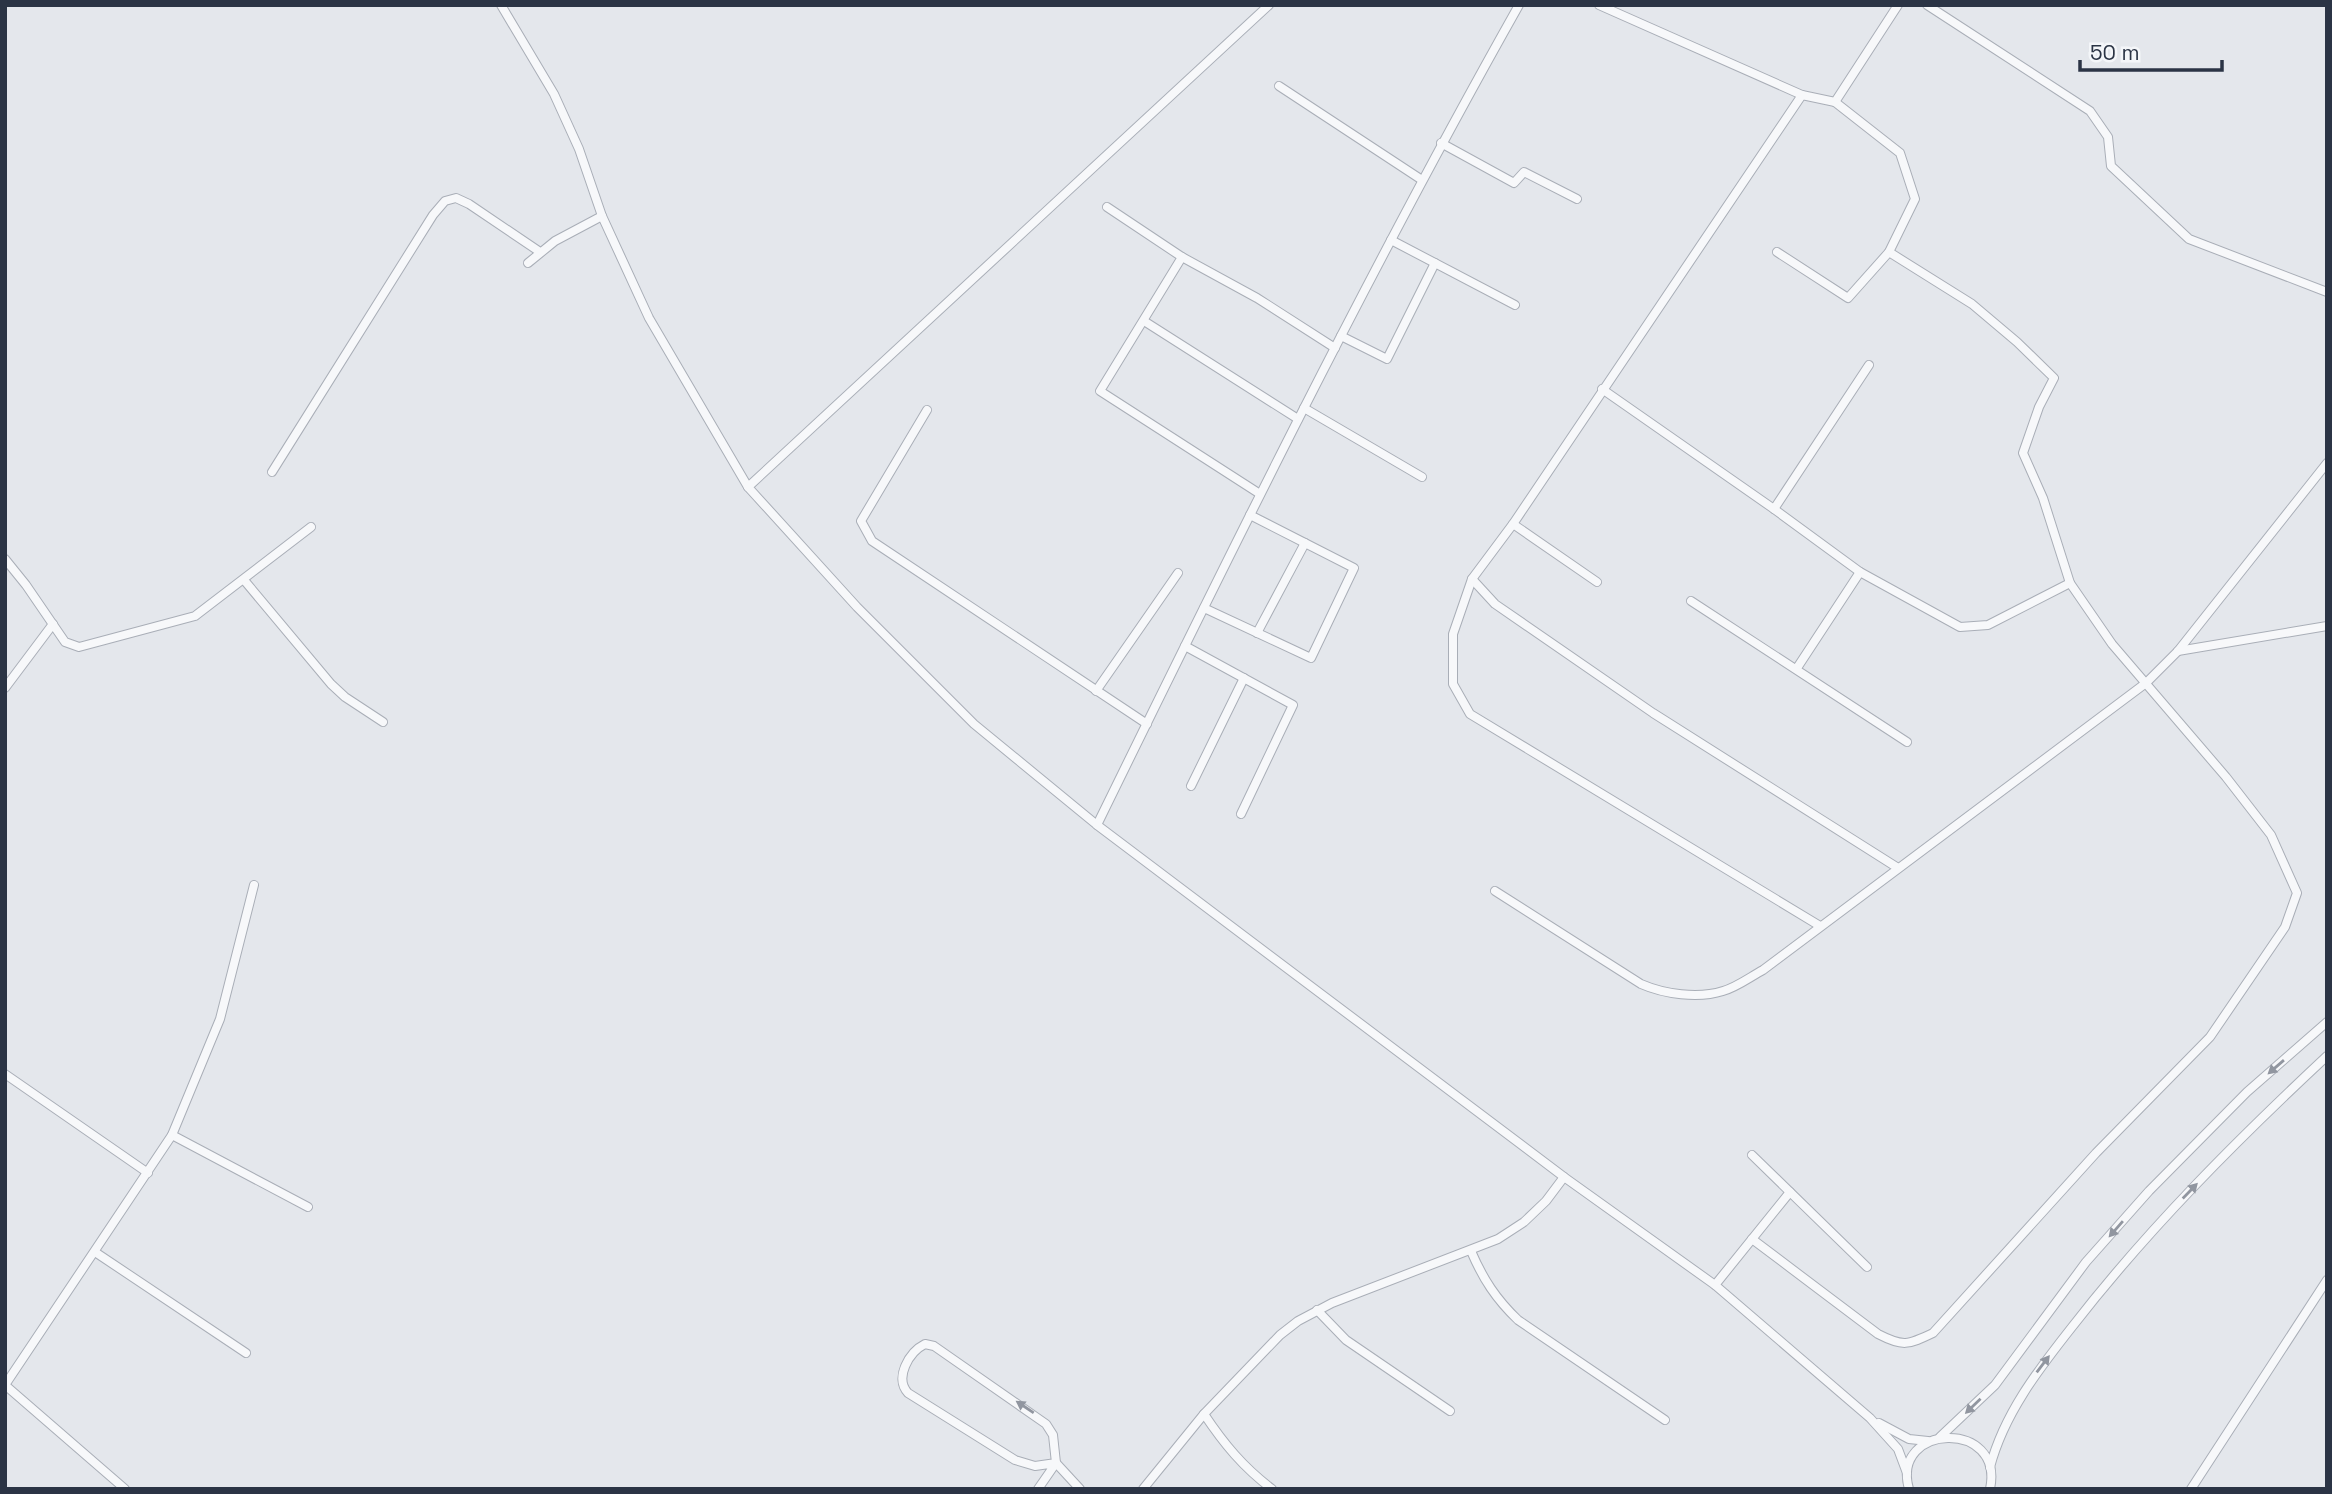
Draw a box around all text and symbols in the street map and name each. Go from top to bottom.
scale bar [2080,28,2222,72]
text: 50 m [2090,39,2140,66]
one-way arrow [2267,1059,2284,1074]
one-way arrow [2182,1183,2198,1200]
one-way arrow [2108,1220,2124,1237]
one-way arrow [2036,1355,2050,1373]
one-way arrow [1965,1397,1982,1414]
one-way arrow [1015,1401,1035,1414]

